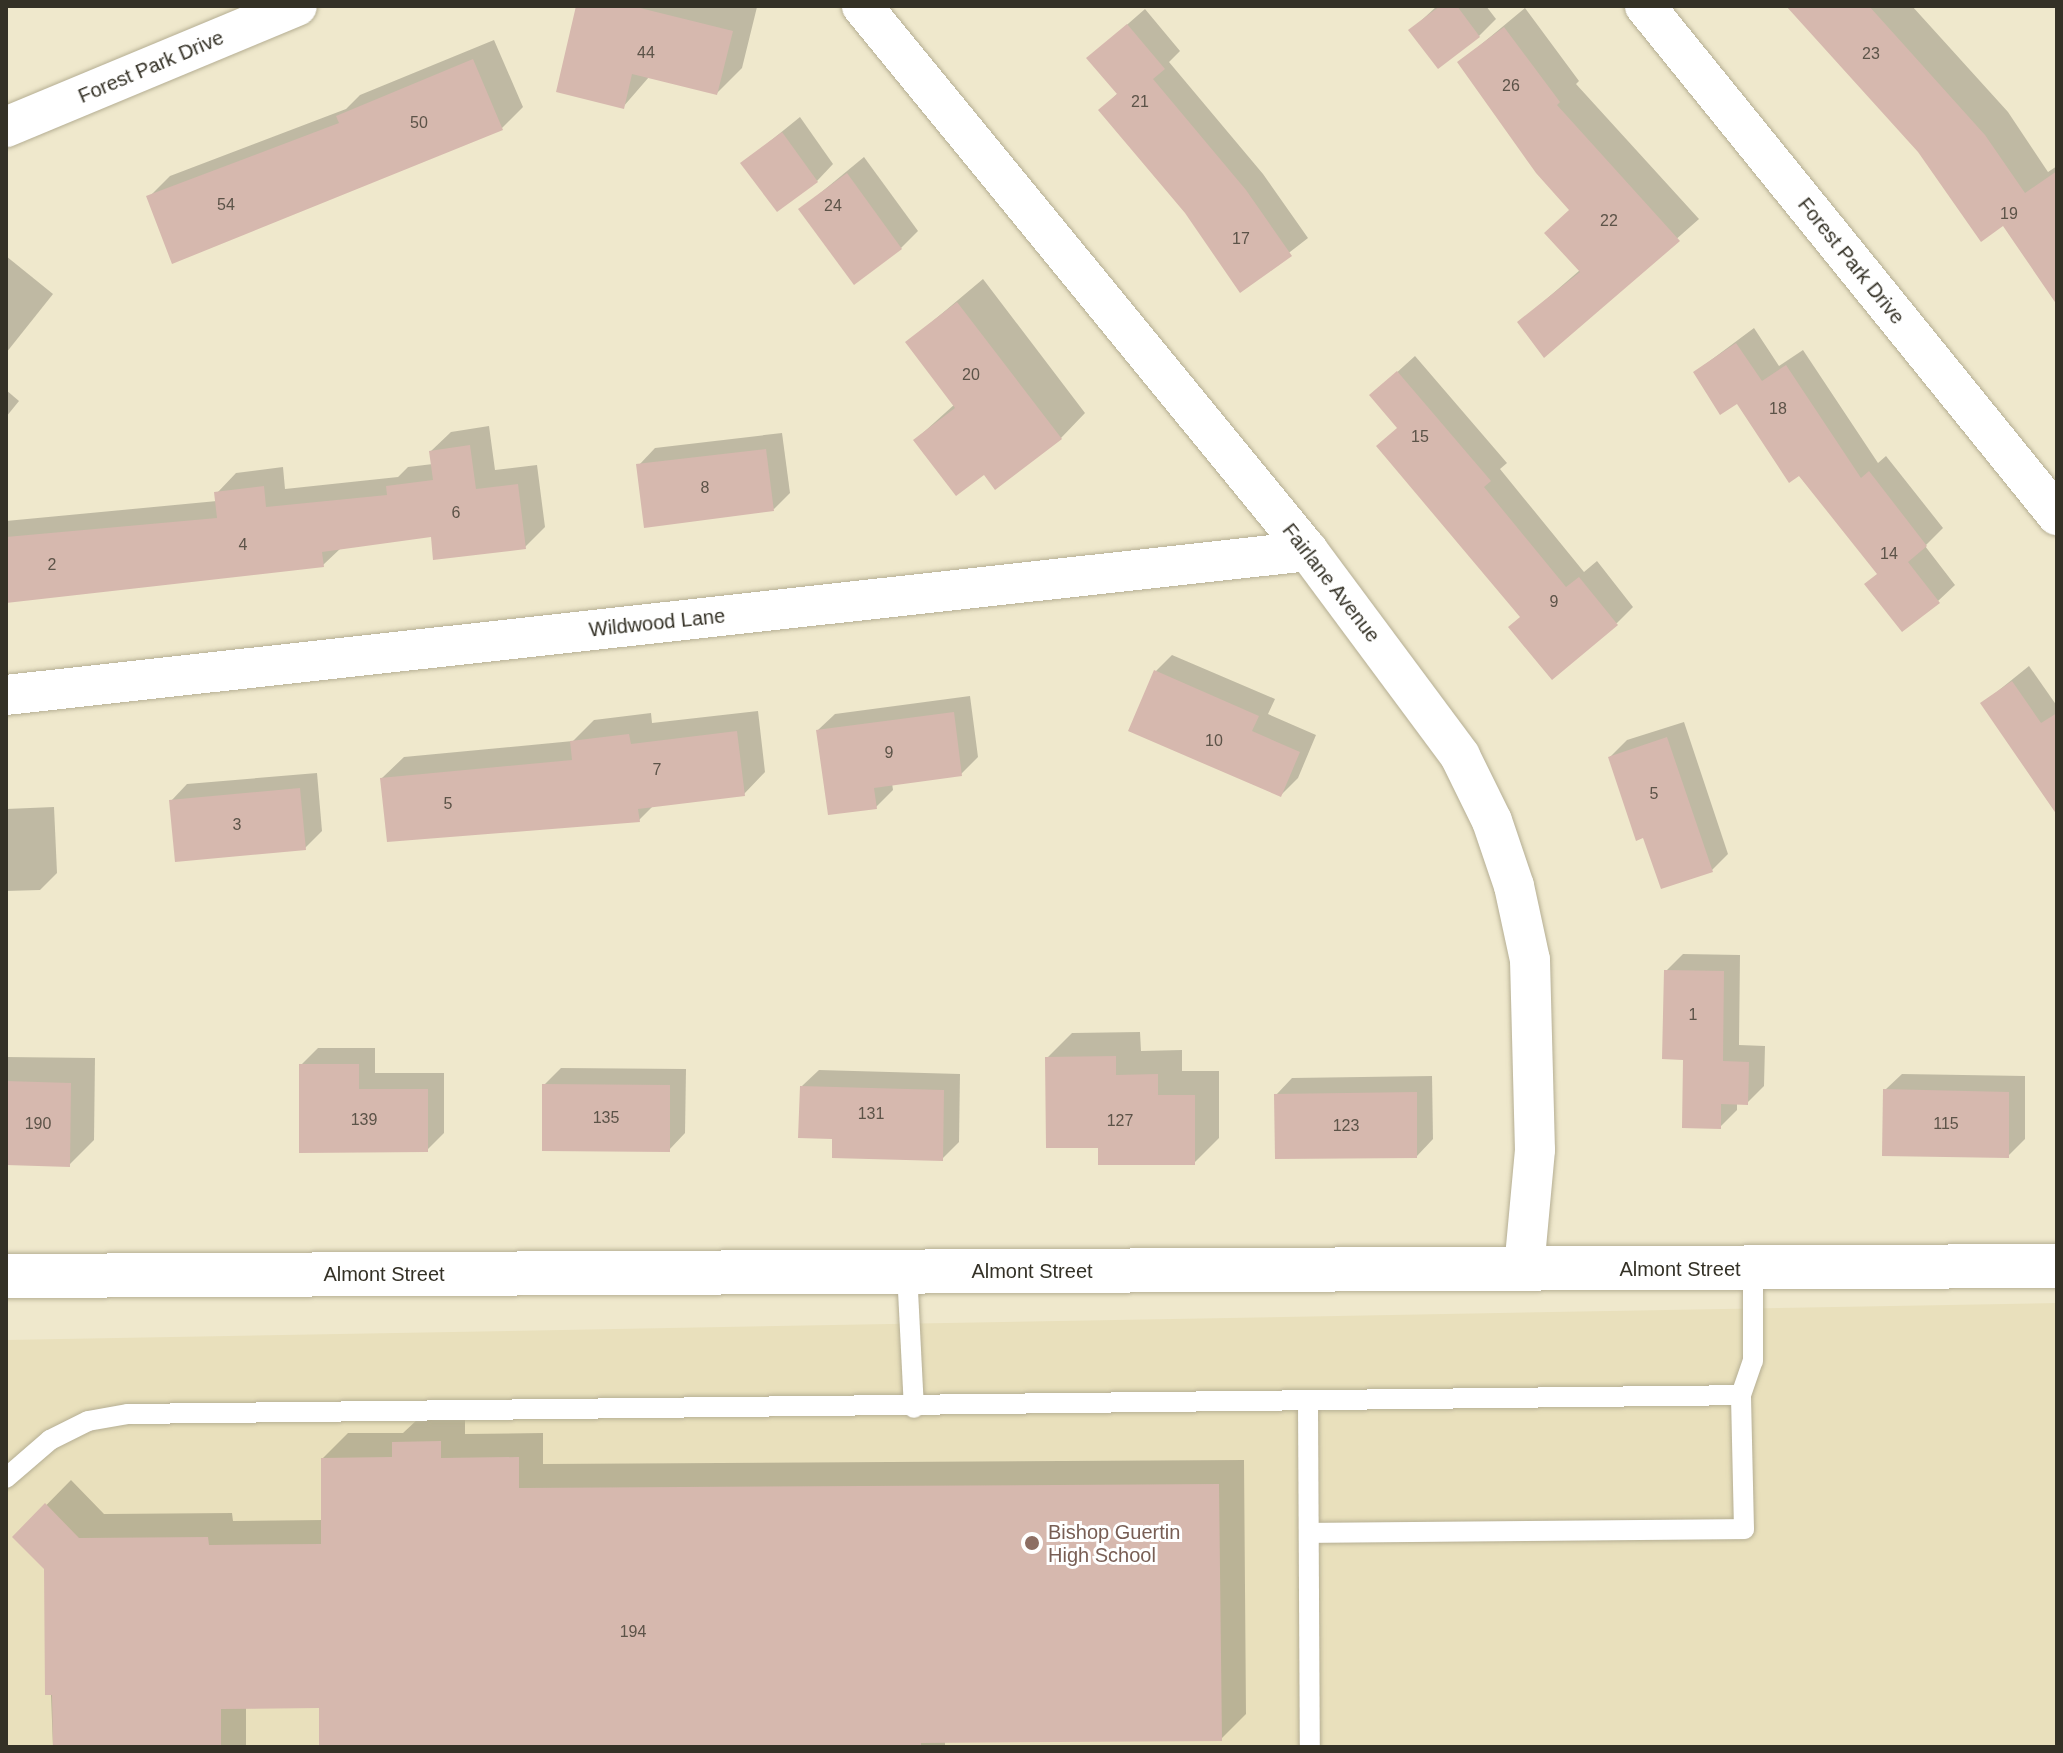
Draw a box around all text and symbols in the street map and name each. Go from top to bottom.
street label: Forest Park Drive [75,26,227,108]
house number: 44 [637,43,655,63]
house number: 23 [1862,44,1880,64]
house number: 26 [1502,76,1520,96]
house number: 21 [1131,92,1149,112]
house number: 50 [410,113,428,133]
street label: Forest Park Drive [1793,193,1909,329]
house number: 54 [217,195,235,215]
house number: 24 [824,196,842,216]
house number: 19 [2000,204,2018,224]
house number: 22 [1600,211,1618,231]
house number: 17 [1232,229,1250,249]
house number: 20 [962,365,980,385]
house number: 18 [1769,399,1787,419]
house number: 15 [1411,427,1429,447]
house number: 8 [701,478,709,498]
house number: 6 [452,503,460,523]
street label: Fairlane Avenue [1277,518,1385,648]
house number: 4 [239,535,247,555]
house number: 14 [1880,544,1898,564]
house number: 2 [48,555,56,575]
house number: 9 [1550,592,1558,612]
street label: Wildwood Lane [588,604,726,642]
house number: 10 [1205,731,1223,751]
house number: 9 [885,743,893,763]
house number: 7 [653,760,661,780]
house number: 5 [1650,784,1658,804]
house number: 5 [444,794,452,814]
house number: 3 [233,815,241,835]
house number: 1 [1689,1005,1697,1025]
house number: 131 [858,1104,884,1124]
house number: 135 [593,1108,619,1128]
house number: 139 [351,1110,377,1130]
house number: 127 [1107,1111,1133,1131]
house number: 190 [25,1114,51,1134]
house number: 115 [1933,1114,1959,1134]
house number: 123 [1333,1116,1359,1136]
street label: Almont Street [1619,1257,1741,1281]
street label: Almont Street [971,1259,1093,1283]
street label: Almont Street [323,1262,445,1286]
place label: Bishop Guertin High School [1048,1520,1180,1567]
marker: Bishop Guertin High School [1023,1534,1041,1552]
house number: 194 [620,1622,646,1642]

